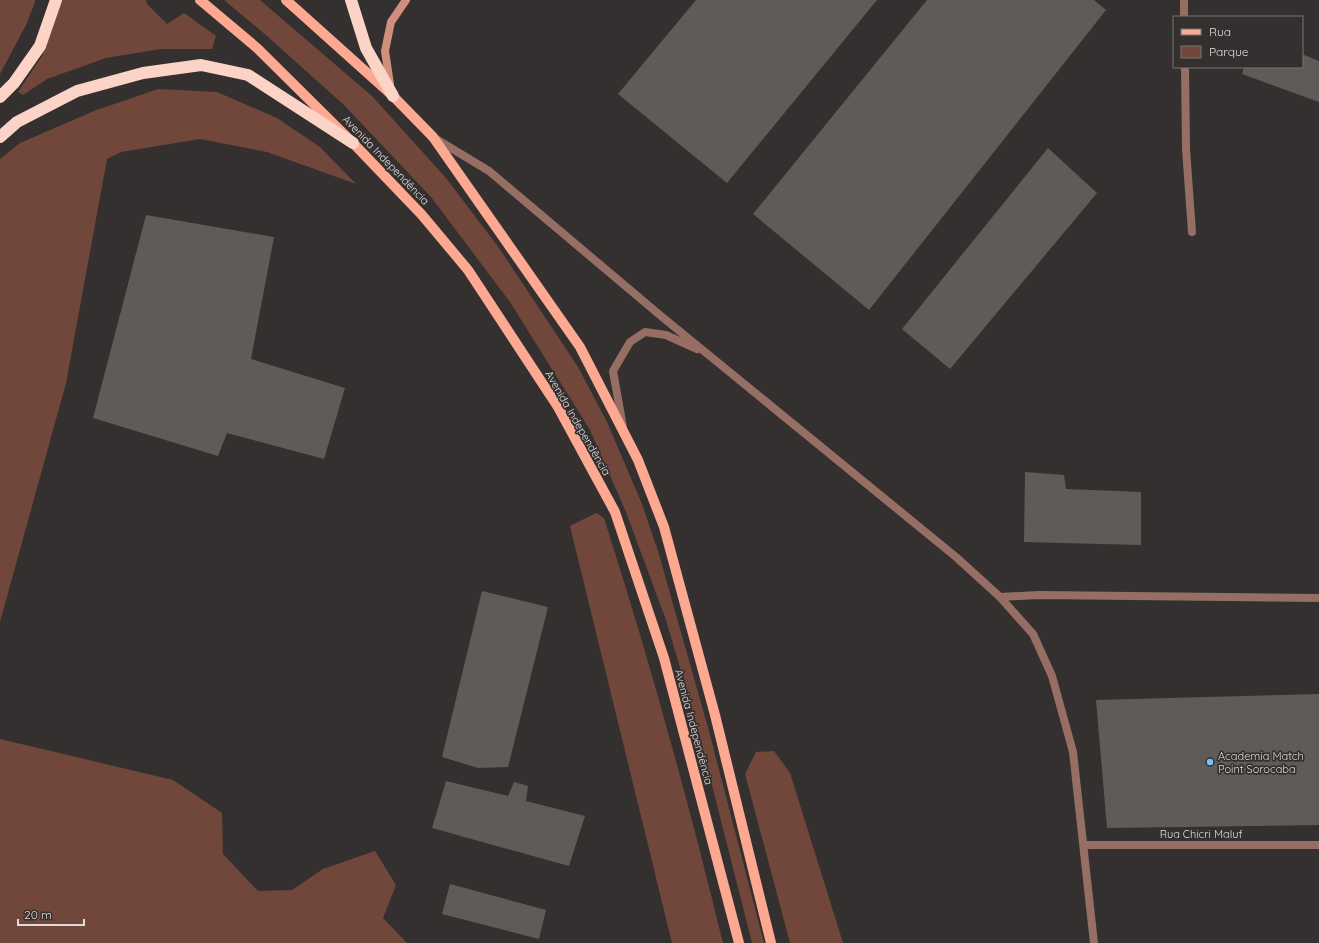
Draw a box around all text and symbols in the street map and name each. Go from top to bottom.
legend [1173,16,1303,68]
text: Rua [1209,24,1231,39]
text: Parque [1209,44,1249,59]
street label: Avenida Independência [340,112,432,208]
street label: Avenida Independência [542,368,614,478]
street label: Avenida Independência [672,668,716,786]
place label: Academia Match Point Sorocaba [1218,749,1304,776]
marker: Academia Match Point Sorocaba [1205,757,1215,767]
street label: Rua Chicri Maluf [1160,827,1242,841]
scale bar [18,901,84,927]
text: 20 m [24,907,52,922]

